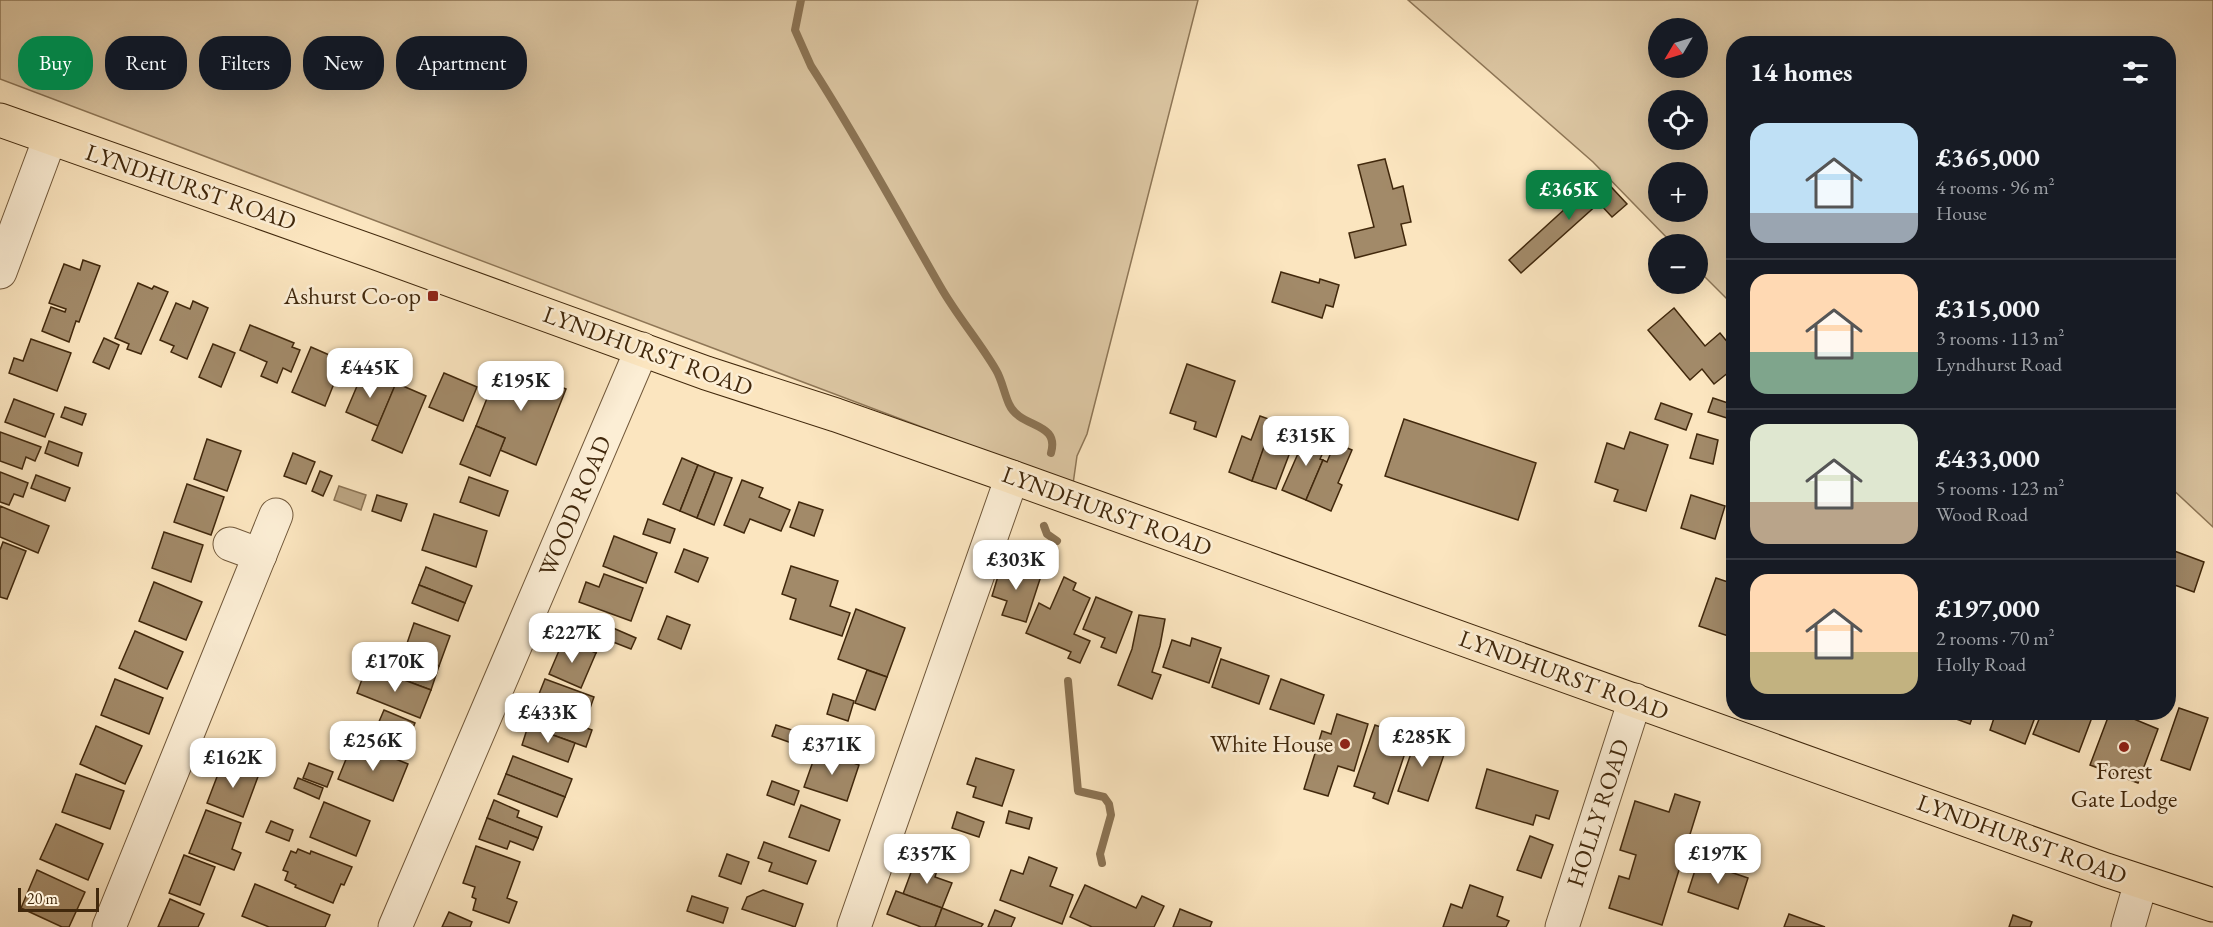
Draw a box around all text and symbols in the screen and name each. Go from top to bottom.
north arrow [1648,18,1708,78]
map controls [1648,18,1708,294]
chip: Buy [18,36,93,90]
chip: Rent [105,36,187,90]
chip: Filters [199,36,291,90]
chip: New [303,36,384,90]
chip: Apartment [396,36,527,90]
text: 14 homes [1750,55,1852,89]
icon: filters [2119,56,2152,89]
button: locate [1648,90,1708,150]
street label: LYNDHURST ROAD [82,136,301,237]
text: £365,000 [1936,140,2040,174]
icon: home [1798,147,1870,219]
button: + [1648,162,1708,222]
pin: £365K [1527,170,1611,221]
text: 4 rooms · 96 m² [1936,174,2055,200]
text: £365K [1540,176,1598,202]
text: House [1936,200,1987,226]
button: − [1648,234,1708,294]
place label: Ashurst Co-op [283,280,421,311]
marker: Ashurst Co-op [426,289,440,303]
text: £315,000 [1936,291,2040,325]
street label: LYNDHURST ROAD [539,298,757,403]
icon: home [1798,298,1870,370]
text: 3 rooms · 113 m² [1936,325,2064,351]
pin: £445K [328,348,412,399]
text: Lyndhurst Road [1936,351,2062,377]
text: £445K [341,354,399,380]
pin: £195K [479,361,563,412]
text: £195K [492,367,550,393]
pin: £315K [1264,416,1348,467]
text: £315K [1277,422,1335,448]
street label: WOOD ROAD [531,431,618,581]
text: £433,000 [1936,441,2040,475]
icon: home [1798,448,1870,520]
street label: LYNDHURST ROAD [998,458,1216,563]
text: 5 rooms · 123 m² [1936,475,2064,501]
text: Wood Road [1936,501,2028,527]
pin: £303K [974,540,1058,591]
text: £303K [987,546,1045,572]
text: £197,000 [1936,591,2040,625]
icon: home [1798,598,1870,670]
pin: £227K [530,613,614,664]
text: £227K [543,619,601,645]
street label: LYNDHURST ROAD [1455,622,1673,727]
text: 2 rooms · 70 m² [1936,625,2055,651]
pin: £170K [353,642,437,693]
text: £170K [366,648,424,674]
text: Holly Road [1936,651,2026,677]
pin: £433K [506,693,590,744]
text: £433K [519,699,577,725]
pin: £285K [1380,717,1464,768]
pin: £256K [331,721,415,772]
text: £285K [1393,723,1451,749]
pin: £371K [790,725,874,776]
text: £256K [344,727,402,753]
place label: White House [1210,728,1333,759]
text: £371K [803,731,861,757]
street label: HOLLY ROAD [1559,735,1636,891]
marker: White House [1338,737,1352,751]
pin: £162K [191,738,275,789]
marker: Forest Gate Lodge [2117,740,2131,754]
text: £162K [204,744,262,770]
place label: Forest Gate Lodge [2071,755,2177,814]
street label: LYNDHURST ROAD [1913,786,2131,891]
pin: £357K [885,834,969,885]
pin: £197K [1676,834,1760,885]
text: £357K [898,840,956,866]
text: £197K [1689,840,1747,866]
scale bar [18,885,99,912]
text: 20 m [27,888,58,909]

